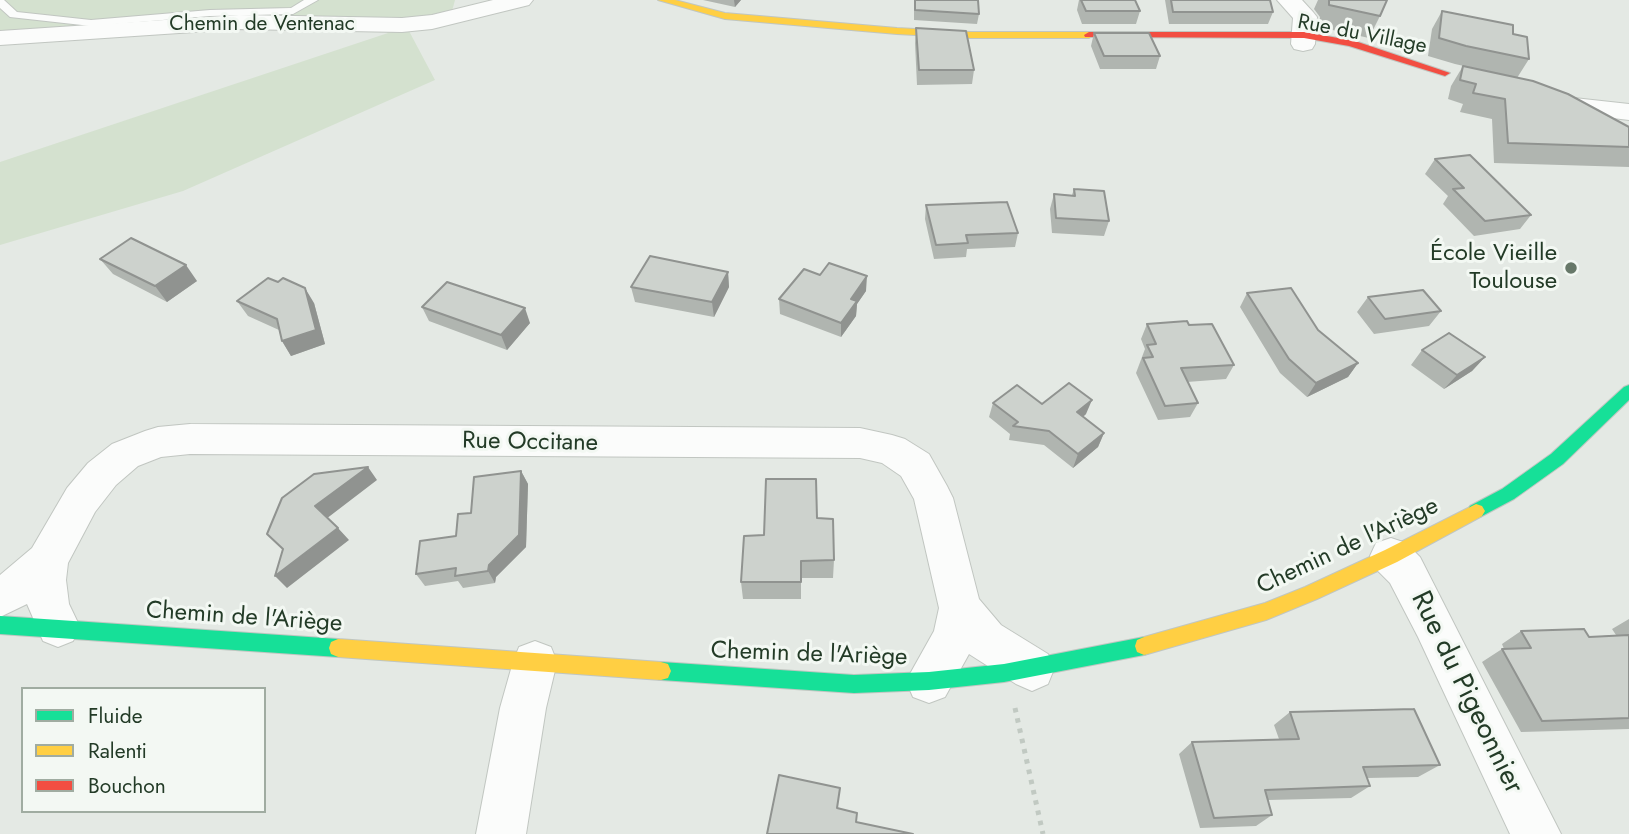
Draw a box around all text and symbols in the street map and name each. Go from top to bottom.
street label: Rue du Village [1295,10,1429,60]
street label: Chemin de Ventenac [169,12,355,38]
place label: École Vieille Toulouse [1430,240,1557,296]
marker: École Vieille Toulouse [1563,260,1579,276]
street label: Rue Occitane [462,427,598,459]
street label: Chemin de l'Ariège [1253,492,1443,602]
street label: Rue du Pigeonnier [1402,586,1530,800]
street label: Chemin de l'Ariège [145,597,343,639]
street label: Chemin de l'Ariège [710,637,908,673]
legend [21,687,266,813]
text: Fluide [88,701,143,731]
text: Ralenti [88,736,147,766]
text: Bouchon [88,771,166,801]

